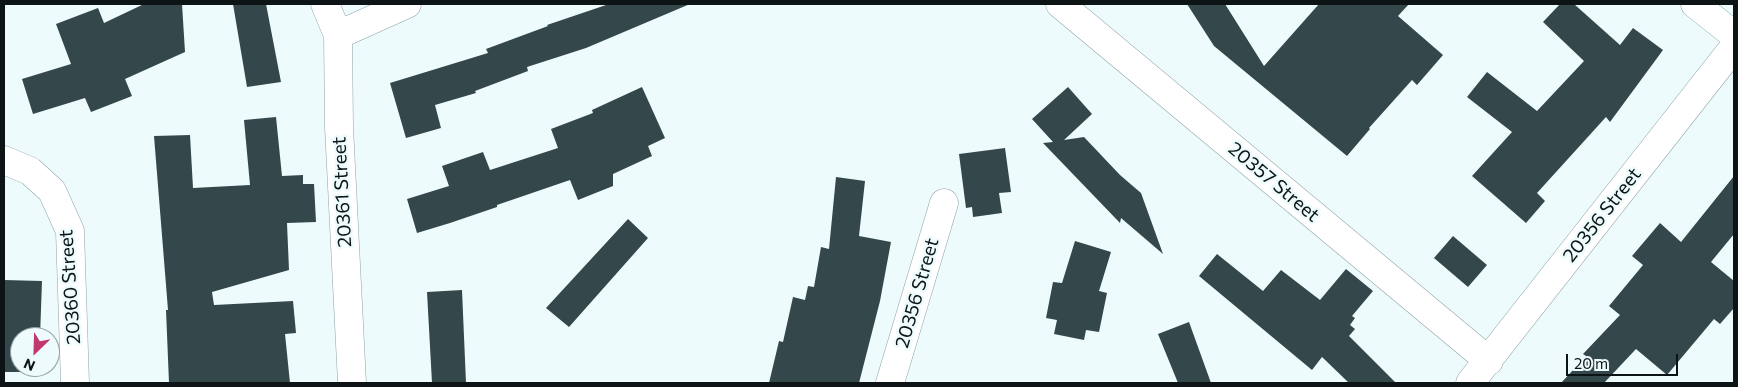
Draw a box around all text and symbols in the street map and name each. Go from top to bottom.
street label: 20361 Street [328,136,356,248]
street label: 20357 Street [1224,137,1324,227]
street label: 20356 Street [1558,163,1646,267]
street label: 20360 Street [55,229,85,345]
street label: 20356 Street [890,235,944,351]
north arrow [10,327,60,377]
scale bar [1568,344,1680,376]
text: 20 m [1574,354,1608,372]
text: N [21,355,37,375]

